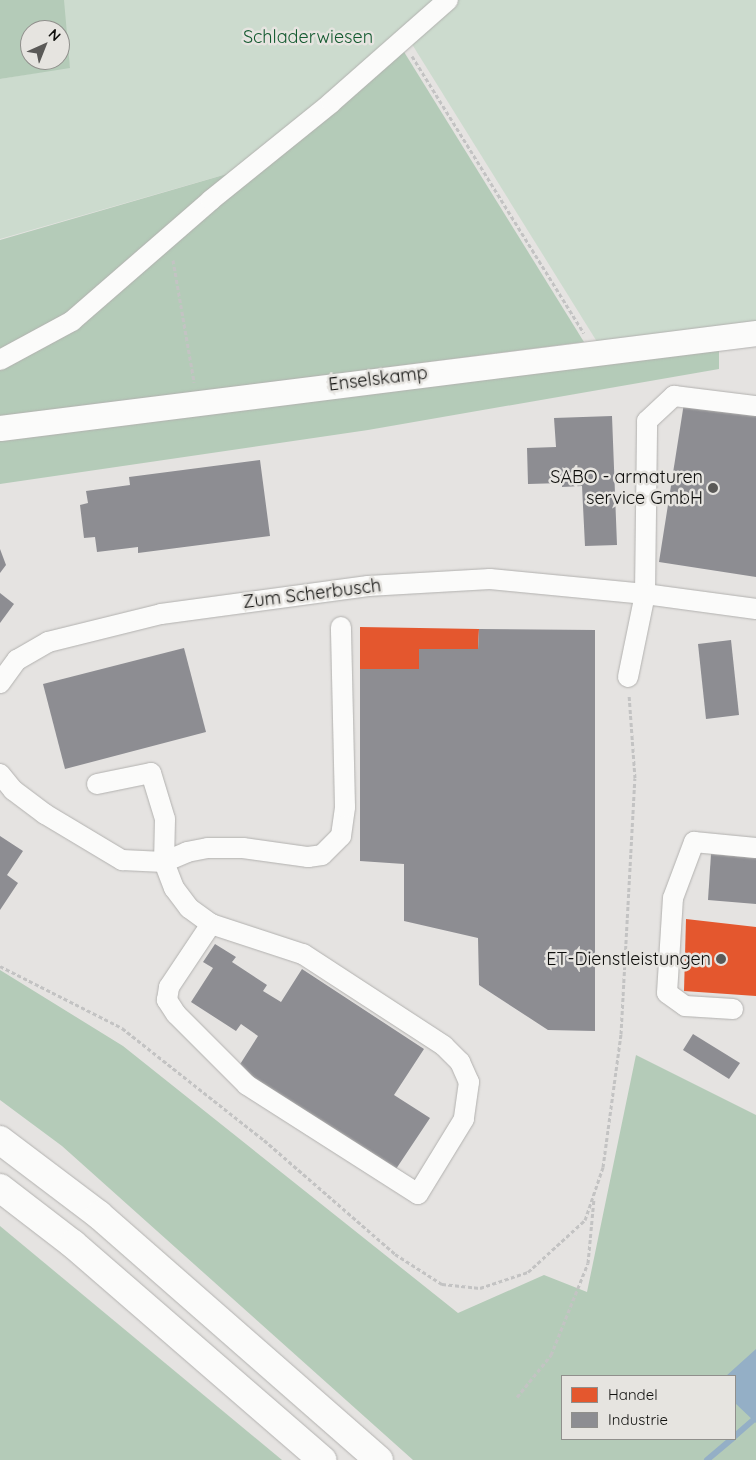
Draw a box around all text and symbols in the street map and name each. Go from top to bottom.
north arrow [20,20,70,70]
text: N [45,25,65,45]
park label: Schladerwiesen [243,26,373,48]
street label: Enselskamp [327,362,429,396]
place label: SABO - armaturen service GmbH [550,467,703,509]
marker: SABO - armaturen service GmbH [707,482,719,494]
street label: Zum Scherbusch [242,575,382,613]
place label: ET-Dienstleistungen [546,948,711,970]
marker: ET-Dienstleistungen [715,953,727,965]
legend [561,1375,736,1440]
text: Handel [608,1385,658,1404]
text: Industrie [608,1410,668,1429]

